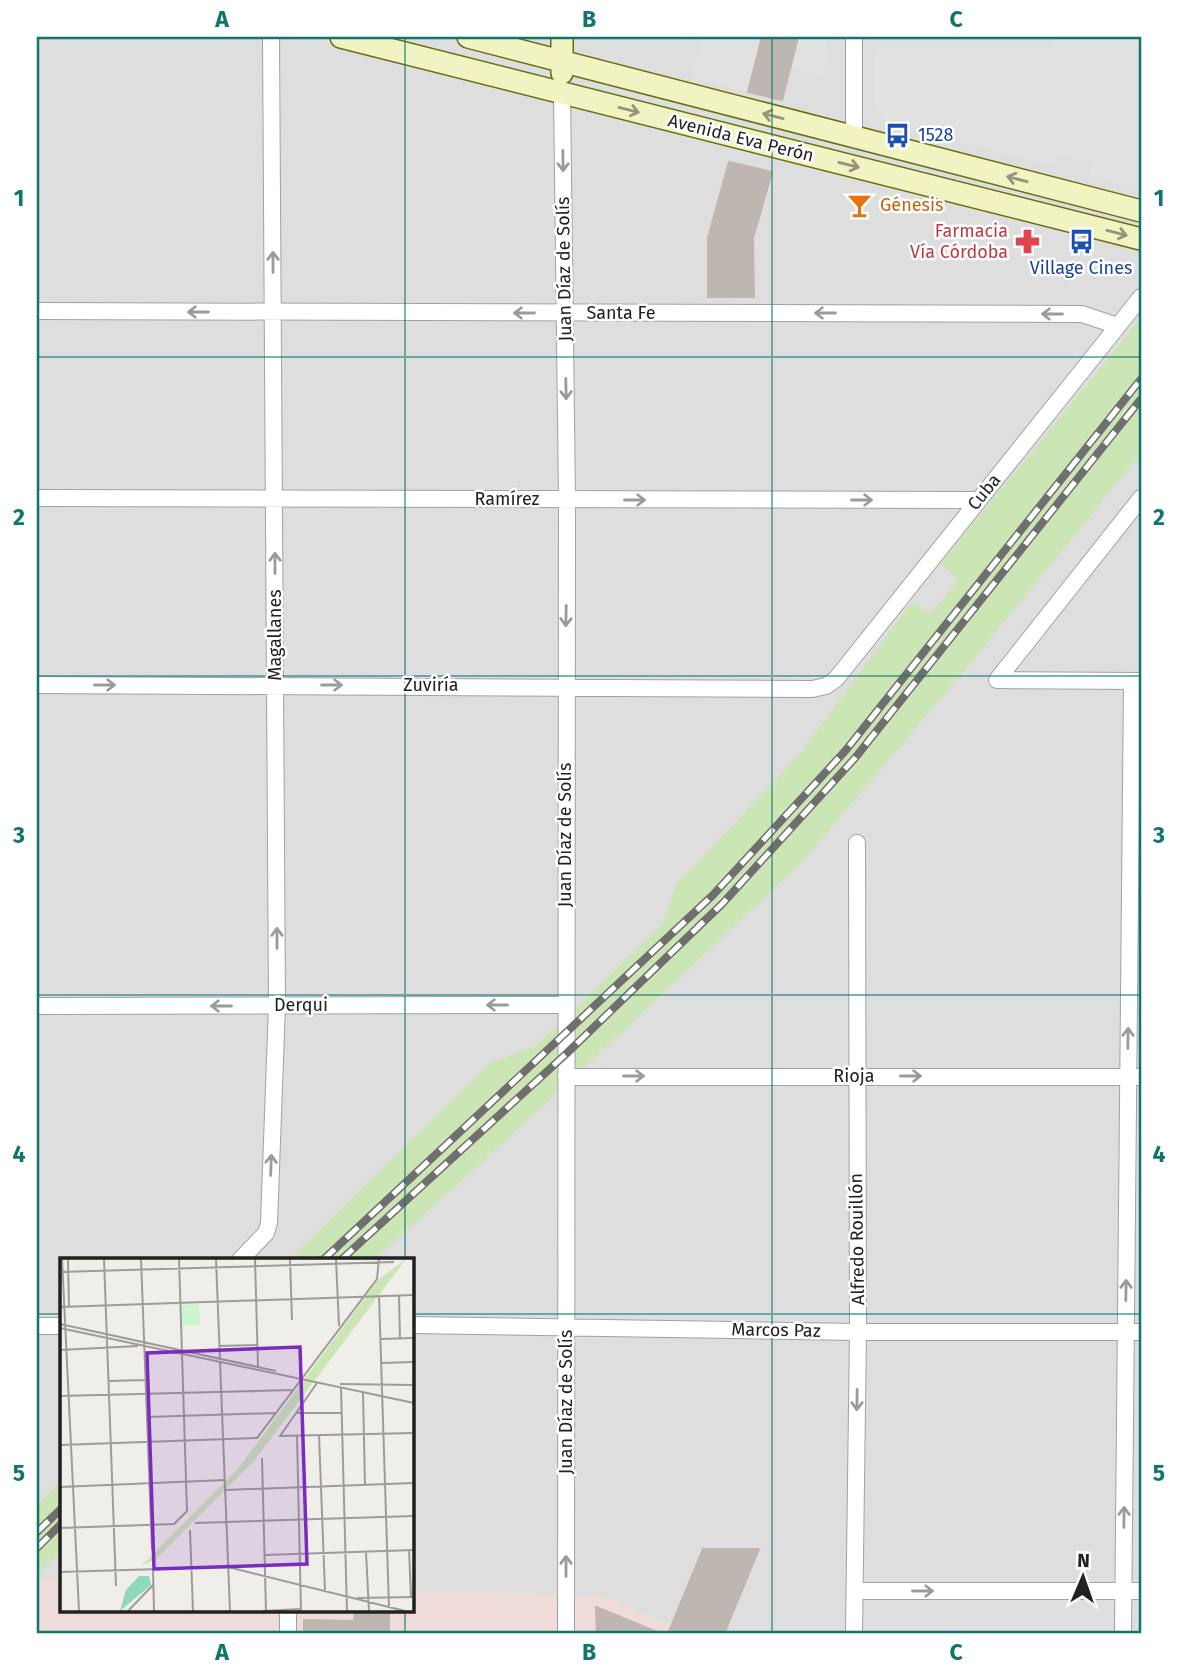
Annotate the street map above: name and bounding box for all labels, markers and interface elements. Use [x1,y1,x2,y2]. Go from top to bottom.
text: A [214,5,229,33]
text: B [582,5,596,33]
text: C [949,5,963,33]
one-way arrow [617,104,639,117]
street label: Avenida Eva Perón [666,109,816,167]
one-way arrow [762,109,785,122]
bus stop icon: 1528 [884,121,912,149]
place label: 1528 [918,124,954,146]
one-way arrow [556,150,570,173]
one-way arrow [837,159,860,172]
one-way arrow [1006,172,1029,185]
text: 1 [14,184,24,212]
text: 1 [1154,184,1164,212]
bar icon: Génesis [846,191,874,219]
place label: Génesis [880,194,943,216]
street label: Juan Díaz de Solís [552,197,576,341]
place label: Farmacia Vía Córdoba [910,220,1008,263]
pharmacy icon: Farmacia Vía Córdoba [1014,227,1042,255]
bus stop icon: Village Cines [1067,227,1095,255]
one-way arrow [1105,227,1128,240]
one-way arrow [266,251,280,274]
place label: Village Cines [1030,257,1132,279]
street label: Santa Fe [586,302,656,324]
one-way arrow [187,305,210,319]
one-way arrow [512,306,535,319]
one-way arrow [813,306,836,320]
one-way arrow [1041,307,1064,321]
one-way arrow [559,377,573,400]
street label: Cuba [963,469,1005,515]
street label: Ramírez [475,488,540,510]
one-way arrow [623,493,646,507]
one-way arrow [851,493,874,507]
text: 2 [13,503,25,531]
text: 2 [1153,503,1165,531]
one-way arrow [268,552,282,575]
street label: Magallanes [264,589,286,681]
one-way arrow [559,605,573,628]
street label: Zuviría [403,674,459,696]
one-way arrow [93,678,116,692]
one-way arrow [321,678,344,692]
street label: Juan Díaz de Solís [554,763,576,907]
text: 3 [12,821,25,849]
text: 3 [1152,821,1165,849]
one-way arrow [270,926,284,949]
street label: Derqui [274,994,328,1016]
one-way arrow [486,998,509,1012]
one-way arrow [210,999,233,1013]
one-way arrow [1122,1026,1135,1049]
street label: Rioja [833,1065,875,1087]
one-way arrow [622,1069,645,1083]
one-way arrow [899,1069,922,1083]
text: 4 [13,1140,26,1168]
text: 4 [1153,1140,1166,1168]
one-way arrow [264,1154,277,1177]
street label: Alfredo Rouillón [845,1173,869,1305]
inset map [60,1258,413,1612]
one-way arrow [1119,1278,1133,1301]
street label: Marcos Paz [731,1318,821,1342]
street label: Juan Díaz de Solís [555,1330,577,1474]
one-way arrow [850,1388,864,1411]
text: 5 [13,1459,25,1487]
text: 5 [1153,1459,1165,1487]
one-way arrow [1117,1506,1131,1529]
north arrow [1048,1542,1118,1612]
text: N [1077,1549,1090,1572]
one-way arrow [559,1555,573,1578]
one-way arrow [912,1584,935,1598]
text: A [214,1638,229,1666]
text: B [582,1638,596,1666]
text: C [949,1638,963,1666]

